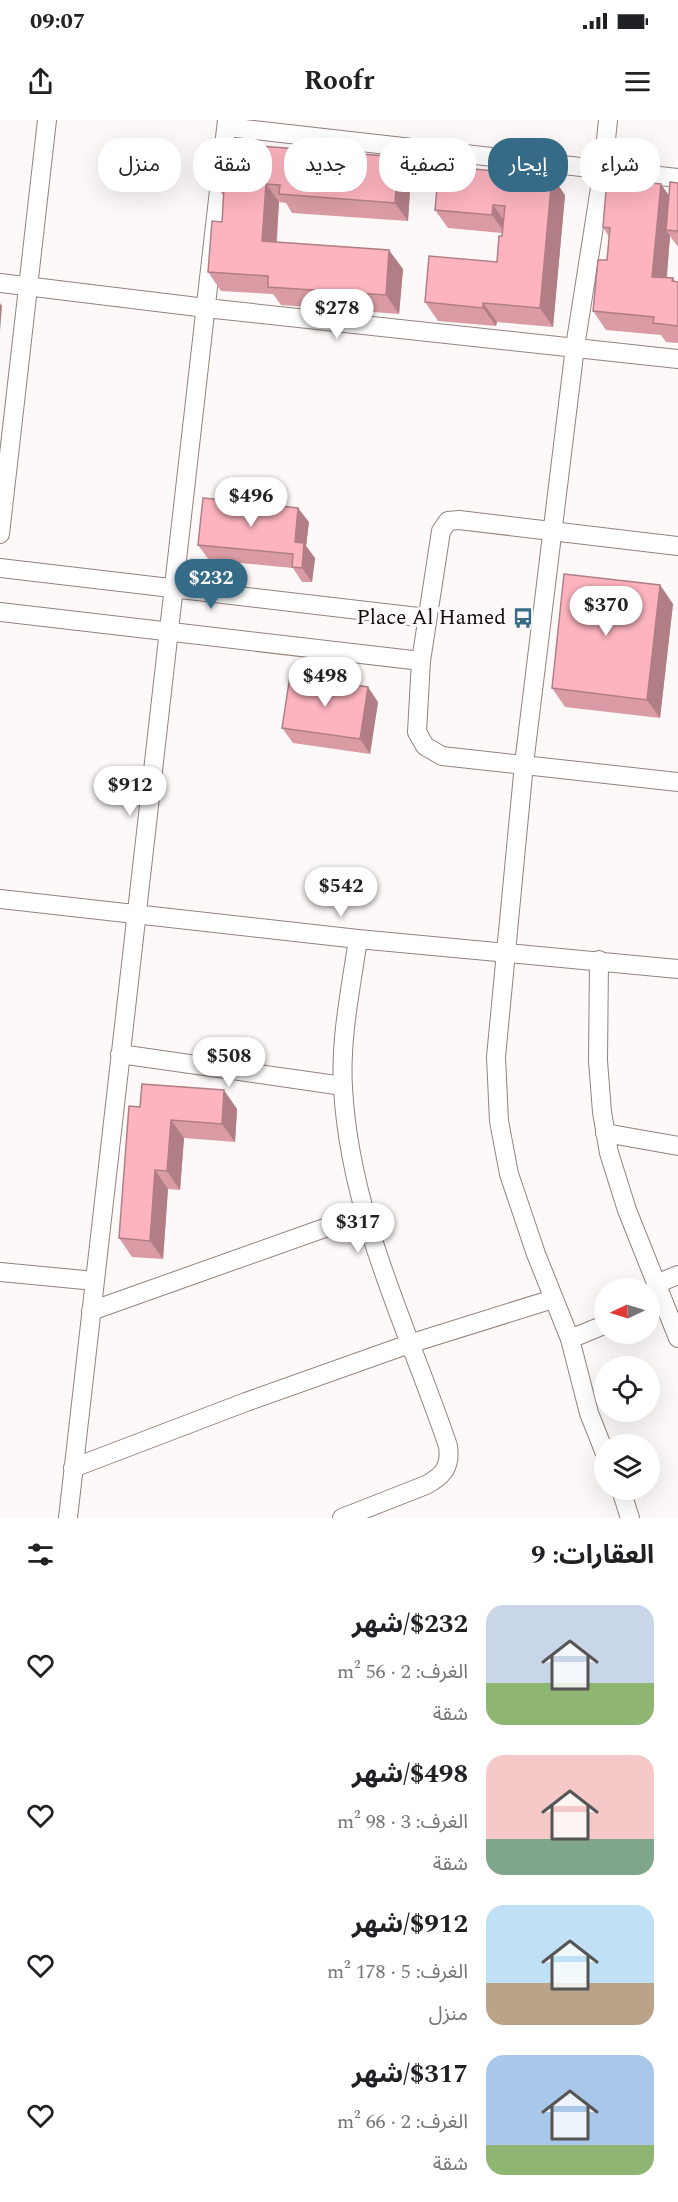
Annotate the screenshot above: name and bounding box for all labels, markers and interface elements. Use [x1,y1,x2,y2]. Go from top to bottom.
text: 09:07 [30,5,85,38]
text: Roofr [304,60,374,102]
icon: share [24,65,57,98]
icon: menu [621,65,654,98]
chip: منزل [98,138,181,192]
chip: شقة [193,138,272,192]
chip: جديد [284,138,367,192]
chip: تصفية [379,138,476,192]
chip: إيجار [488,138,568,192]
chip: شراء [580,138,660,192]
pin: $278 [301,289,373,340]
text: $278 [315,293,359,323]
pin: $496 [215,477,287,528]
text: $496 [229,481,273,511]
pin: $232 [175,559,247,610]
text: $232 [189,563,233,593]
pin: $370 [570,586,642,637]
text: $370 [584,590,628,620]
place label: Place Al Hamed [356,602,506,634]
bus stop icon: Place Al Hamed [511,606,535,630]
pin: $498 [289,657,361,708]
text: $498 [303,661,347,691]
pin: $912 [94,766,166,817]
text: $912 [108,770,152,800]
pin: $542 [305,867,377,918]
text: $542 [319,871,363,901]
pin: $508 [193,1037,265,1088]
text: $508 [207,1041,251,1071]
pin: $317 [322,1203,394,1254]
text: $317 [336,1207,380,1237]
north arrow [594,1278,660,1344]
map controls [594,1278,660,1500]
button: locate [594,1356,660,1422]
button: layers [594,1434,660,1500]
text: العقارات: 9 [531,1535,654,1575]
icon: filters [24,1538,57,1571]
text: $232/شهر [352,1604,468,1644]
icon: home [534,1629,606,1701]
icon: heart [24,1649,57,1682]
text: الغرف: 2 · 56 m² [337,1657,468,1687]
text: شقة [433,1699,468,1729]
text: $498/شهر [352,1754,468,1794]
icon: home [534,1779,606,1851]
icon: heart [24,1799,57,1832]
text: الغرف: 3 · 98 m² [337,1807,468,1837]
text: شقة [433,1849,468,1879]
text: $912/شهر [352,1904,468,1944]
icon: home [534,1929,606,2001]
icon: heart [24,1949,57,1982]
text: الغرف: 5 · 178 m² [327,1957,468,1987]
text: منزل [429,1999,468,2029]
text: $317/شهر [352,2054,468,2094]
icon: home [534,2079,606,2151]
icon: heart [24,2099,57,2132]
text: الغرف: 2 · 66 m² [337,2107,468,2137]
text: شقة [433,2149,468,2179]

